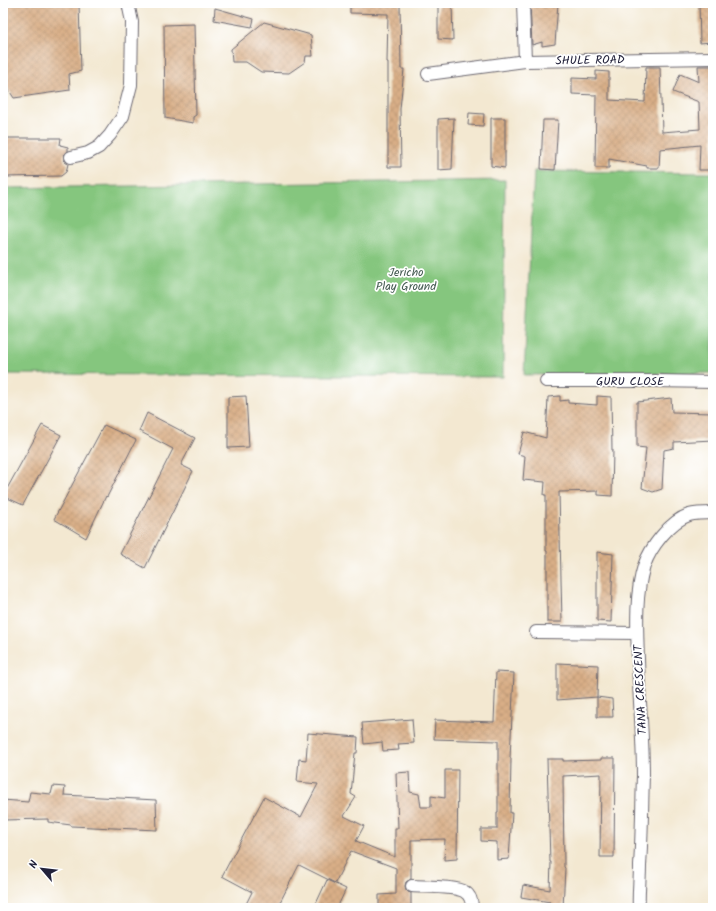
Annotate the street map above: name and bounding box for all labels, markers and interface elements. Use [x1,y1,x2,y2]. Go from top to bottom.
street label: SHULE ROAD [555,50,625,71]
park label: Jericho Play Ground [376,263,437,296]
street label: GURU CLOSE [596,372,665,391]
street label: TANA CRESCENT [629,643,652,736]
north arrow [22,849,62,889]
text: N [24,857,44,872]

